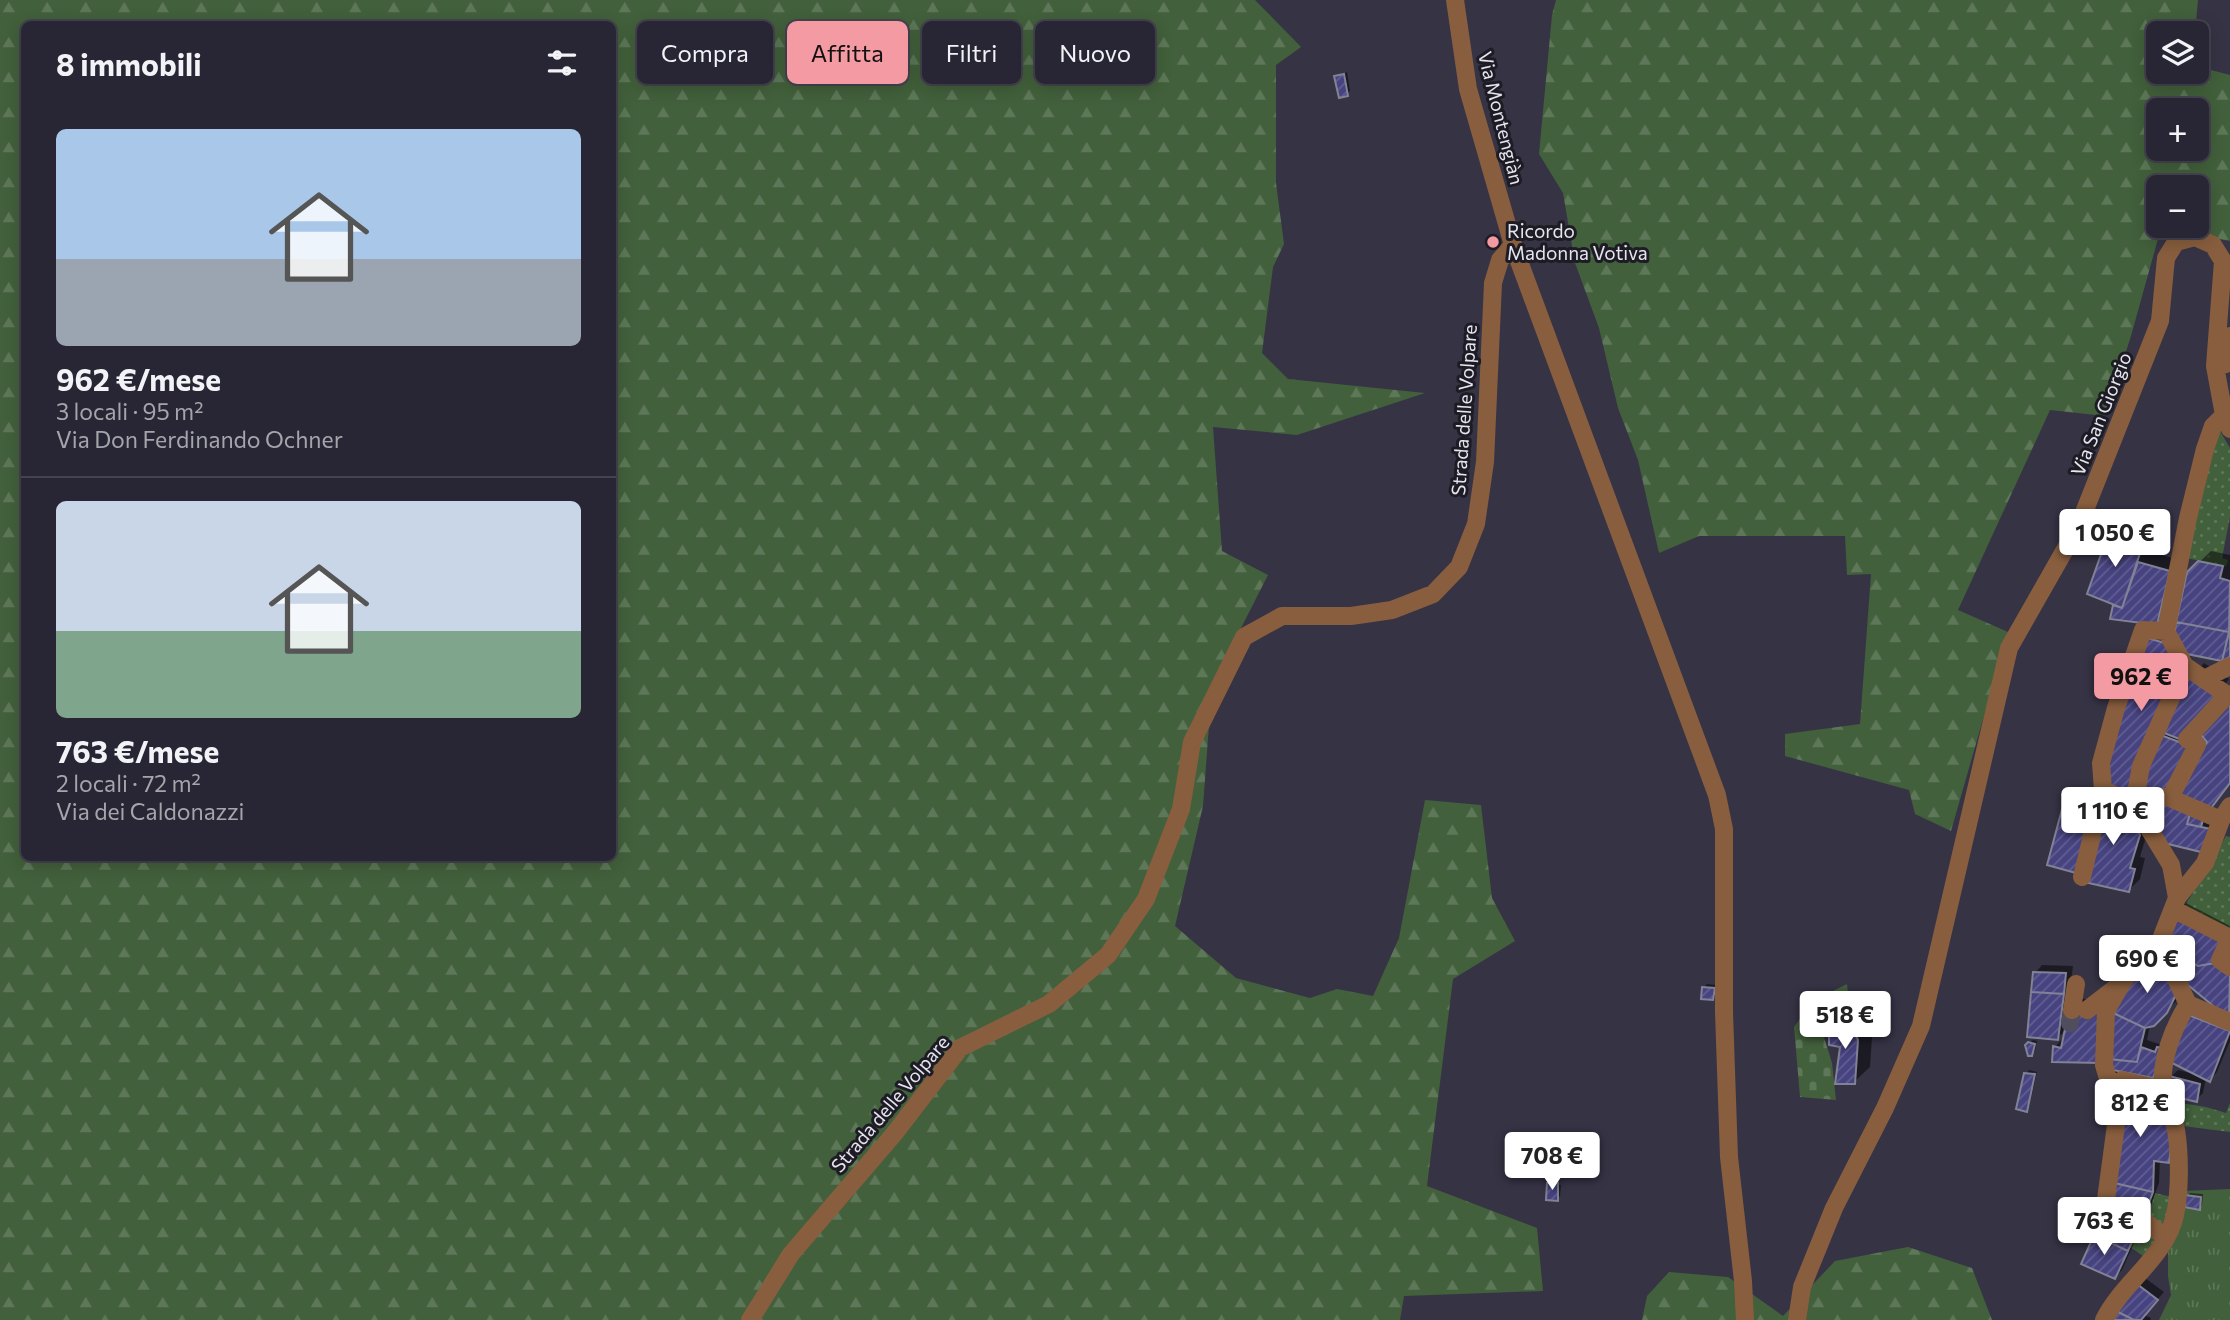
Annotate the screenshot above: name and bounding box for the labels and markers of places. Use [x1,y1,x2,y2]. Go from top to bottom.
place label: Ricordo Madonna Votiva [1507,219,1648,264]
marker: Ricordo Madonna Votiva [1485,234,1501,250]
pin: 1 050 € [2050,510,2180,569]
pin: 962 € [2092,654,2190,713]
pin: 1 110 € [2048,788,2178,847]
pin: 690 € [2098,936,2196,995]
pin: 518 € [1796,992,1894,1051]
pin: 812 € [2091,1080,2189,1139]
pin: 708 € [1503,1132,1601,1192]
pin: 763 € [2055,1198,2153,1257]

